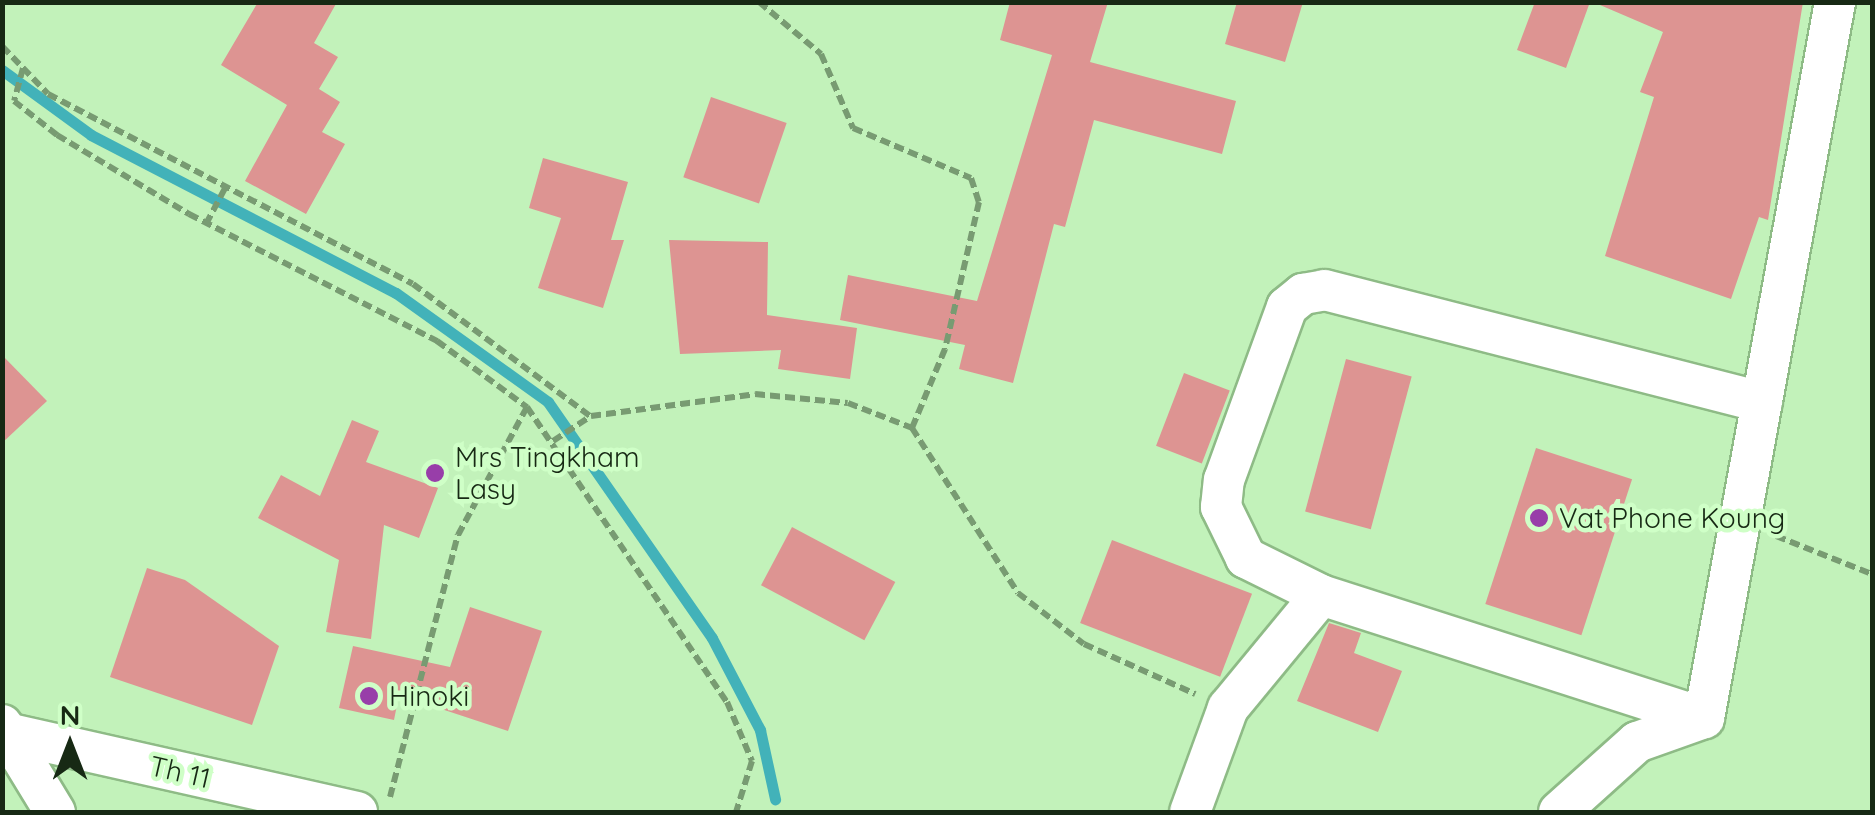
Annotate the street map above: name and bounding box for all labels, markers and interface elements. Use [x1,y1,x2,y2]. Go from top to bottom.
place label: Mrs Tingkham Lasy [455,440,640,506]
marker: Mrs Tingkham Lasy [424,462,446,484]
place label: Vat Phone Koung [1559,501,1785,535]
marker: Vat Phone Koung [1528,507,1550,529]
place label: Hinoki [389,679,469,713]
marker: Hinoki [358,685,380,707]
north arrow [20,695,120,795]
text: N [60,697,80,732]
street label: Th 11 [146,749,214,795]

